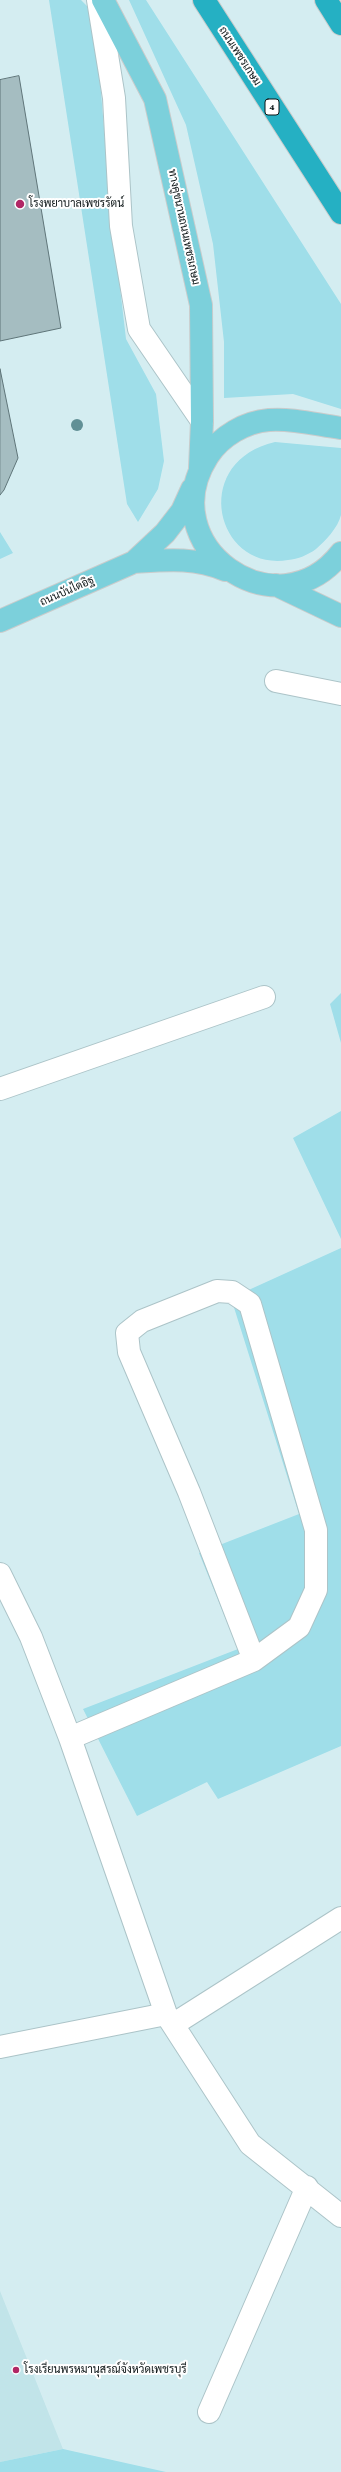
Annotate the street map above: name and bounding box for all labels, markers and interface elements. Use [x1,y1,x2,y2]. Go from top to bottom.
street label: ถนนเพชรเกษม [216,24,264,88]
road number: 4 [265,99,279,115]
street label: ทางคู่ขนานถนนเพชรเกษม [165,168,203,286]
place label: โรงพยาบาลเพชรรัตน์ [29,197,124,211]
marker: โรงพยาบาลเพชรรัตน์ [14,198,26,210]
street label: ถนนบันไดอิฐ [38,573,96,609]
place label: โรงเรียนพรหมานุสรณ์จังหวัดเพชรบุรี [24,2363,187,2377]
marker: โรงเรียนพรหมานุสรณ์จังหวัดเพชรบุรี [11,2365,21,2375]

